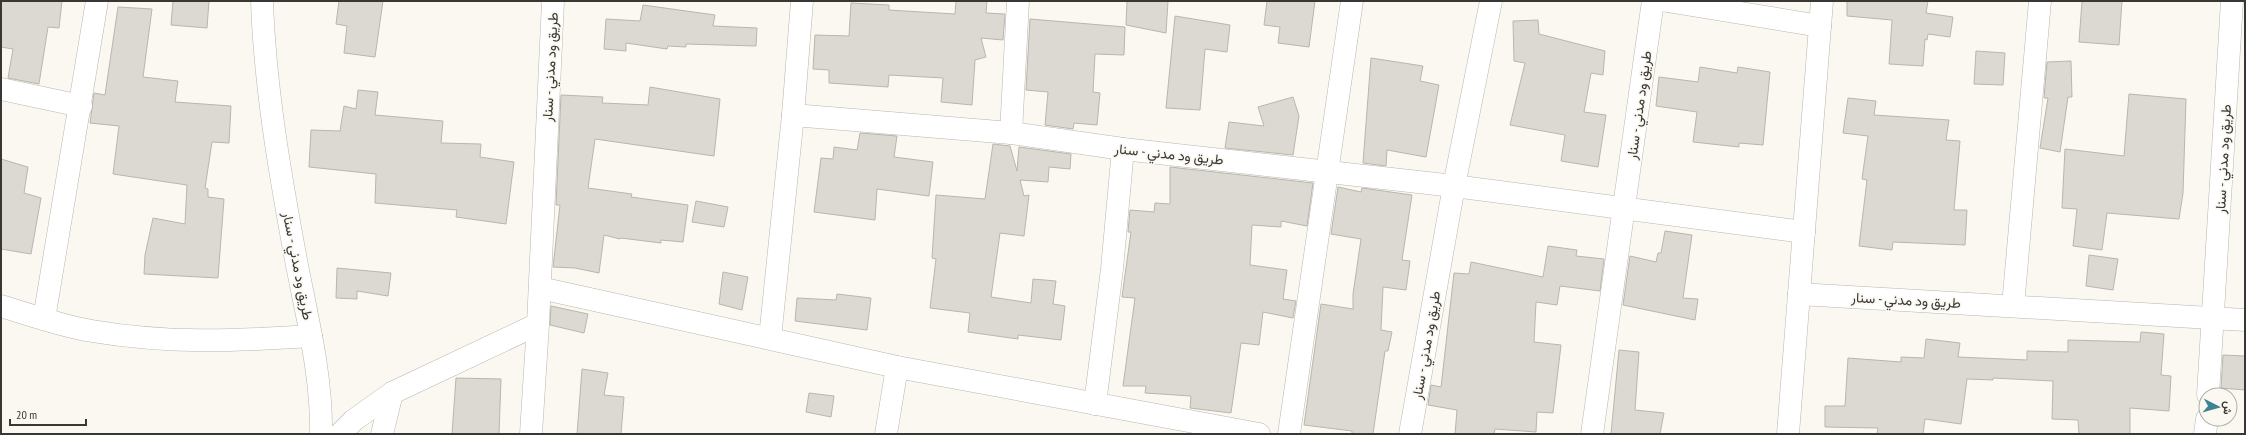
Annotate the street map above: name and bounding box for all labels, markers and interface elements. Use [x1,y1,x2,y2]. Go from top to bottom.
street label: طريق ود مدني - سنار [538,12,565,123]
street label: طريق ود مدني - سنار [1622,49,1659,162]
street label: طريق ود مدني - سنار [2211,104,2238,215]
street label: طريق ود مدني - سنار [1112,139,1224,172]
street label: طريق ود مدني - سنار [276,209,317,322]
street label: طريق ود مدني - سنار [1850,288,1961,315]
street label: طريق ود مدني - سنار [1407,289,1447,402]
north arrow [2198,387,2238,427]
scale bar [10,401,86,427]
text: ش [2220,401,2236,415]
text: 20 m [16,407,37,422]

